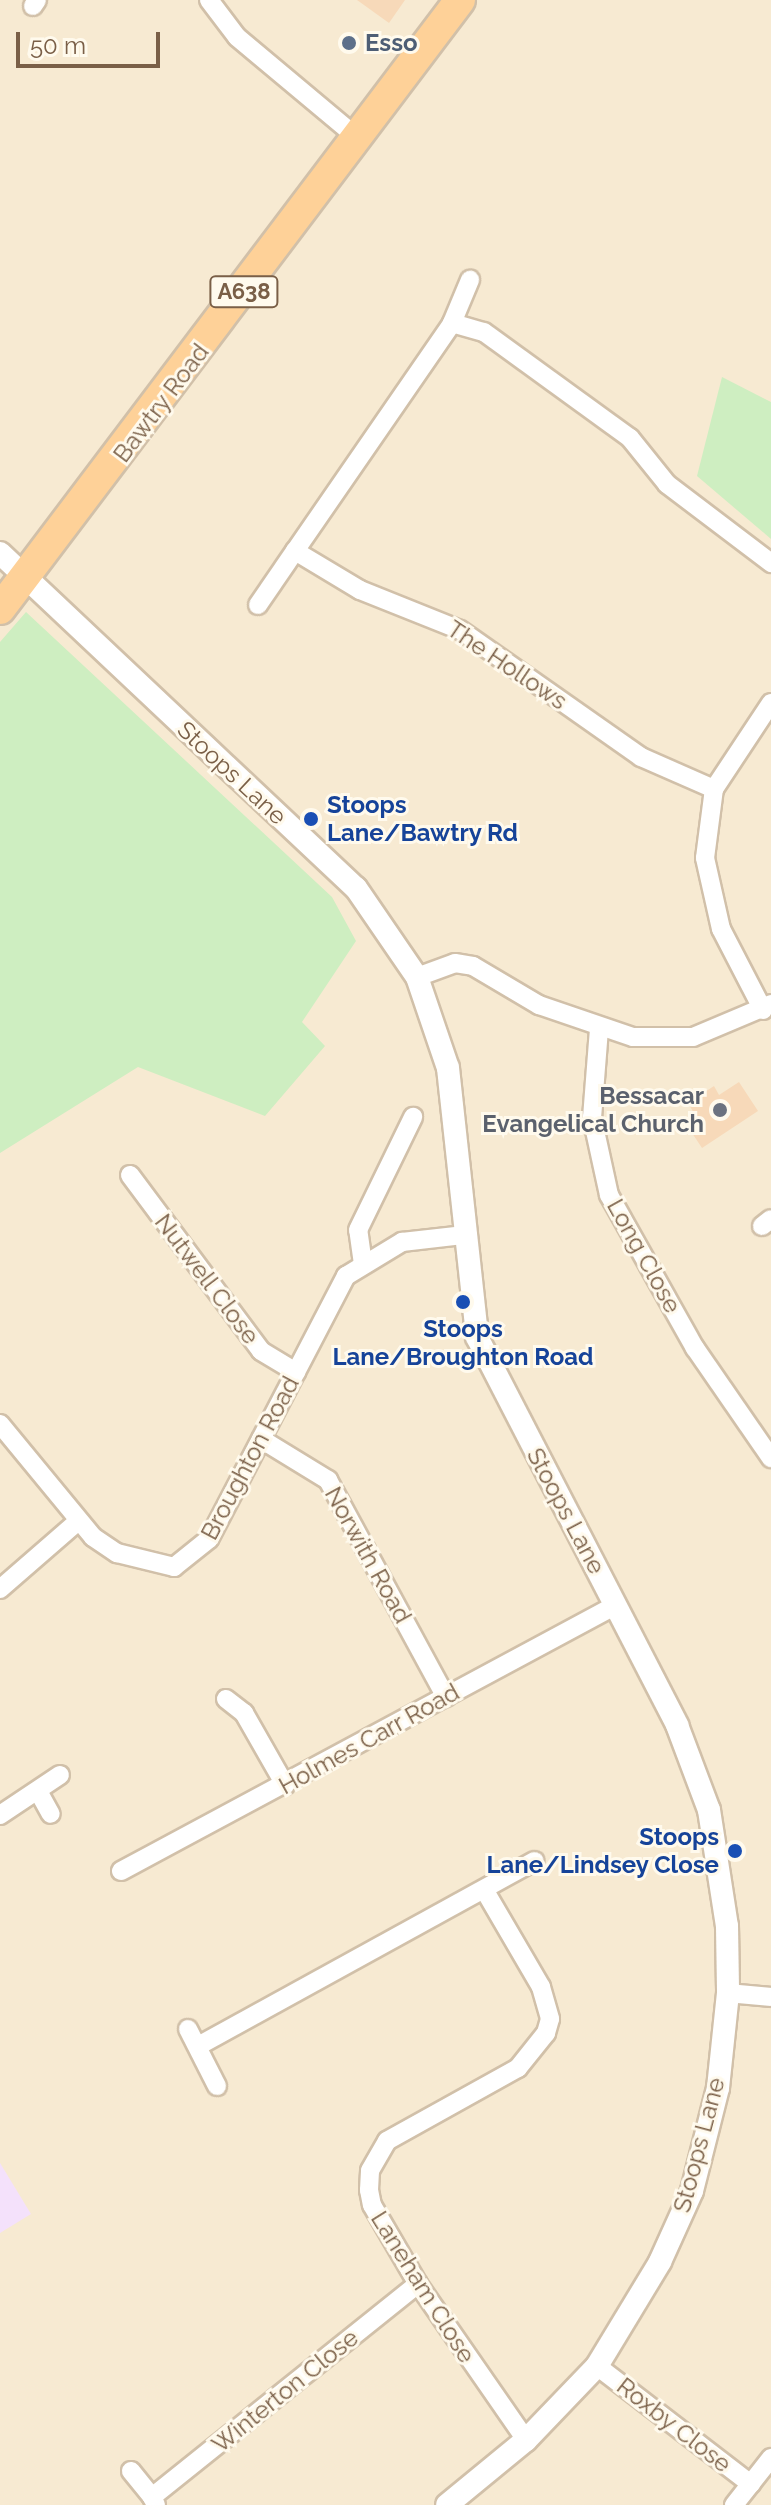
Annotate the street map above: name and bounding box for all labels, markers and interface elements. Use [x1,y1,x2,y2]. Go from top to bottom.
scale bar [20,16,164,66]
place label: Esso [365,29,418,57]
text: 50 m [30,31,86,60]
marker: Esso [340,34,358,52]
road number: A638 [208,274,280,310]
street label: Bawtry Road [107,338,215,468]
street label: The Hollows [442,614,572,716]
street label: Stoops Lane [172,715,292,831]
place label: Stoops Lane/Bawtry Rd [327,791,519,847]
marker: Stoops Lane/Bawtry Rd [302,810,320,828]
place label: Bessacar Evangelical Church [482,1082,704,1138]
marker: Bessacar Evangelical Church [711,1101,729,1119]
street label: Long Close [601,1194,687,1318]
street label: Nutwell Close [149,1208,265,1350]
marker: Stoops Lane/Broughton Road [454,1293,472,1311]
place label: Stoops Lane/Broughton Road [332,1315,594,1371]
street label: Broughton Road [195,1371,305,1545]
street label: Stoops Lane [521,1443,611,1579]
street label: Norwith Road [319,1482,417,1628]
street label: Holmes Carr Road [274,1677,464,1801]
place label: Stoops Lane/Lindsey Close [486,1823,719,1879]
marker: Stoops Lane/Lindsey Close [726,1842,744,1860]
street label: Stoops Lane [667,2074,731,2216]
street label: Laneham Close [365,2206,481,2368]
street label: Winterton Close [206,2323,364,2459]
street label: Roxby Close [611,2371,737,2479]

